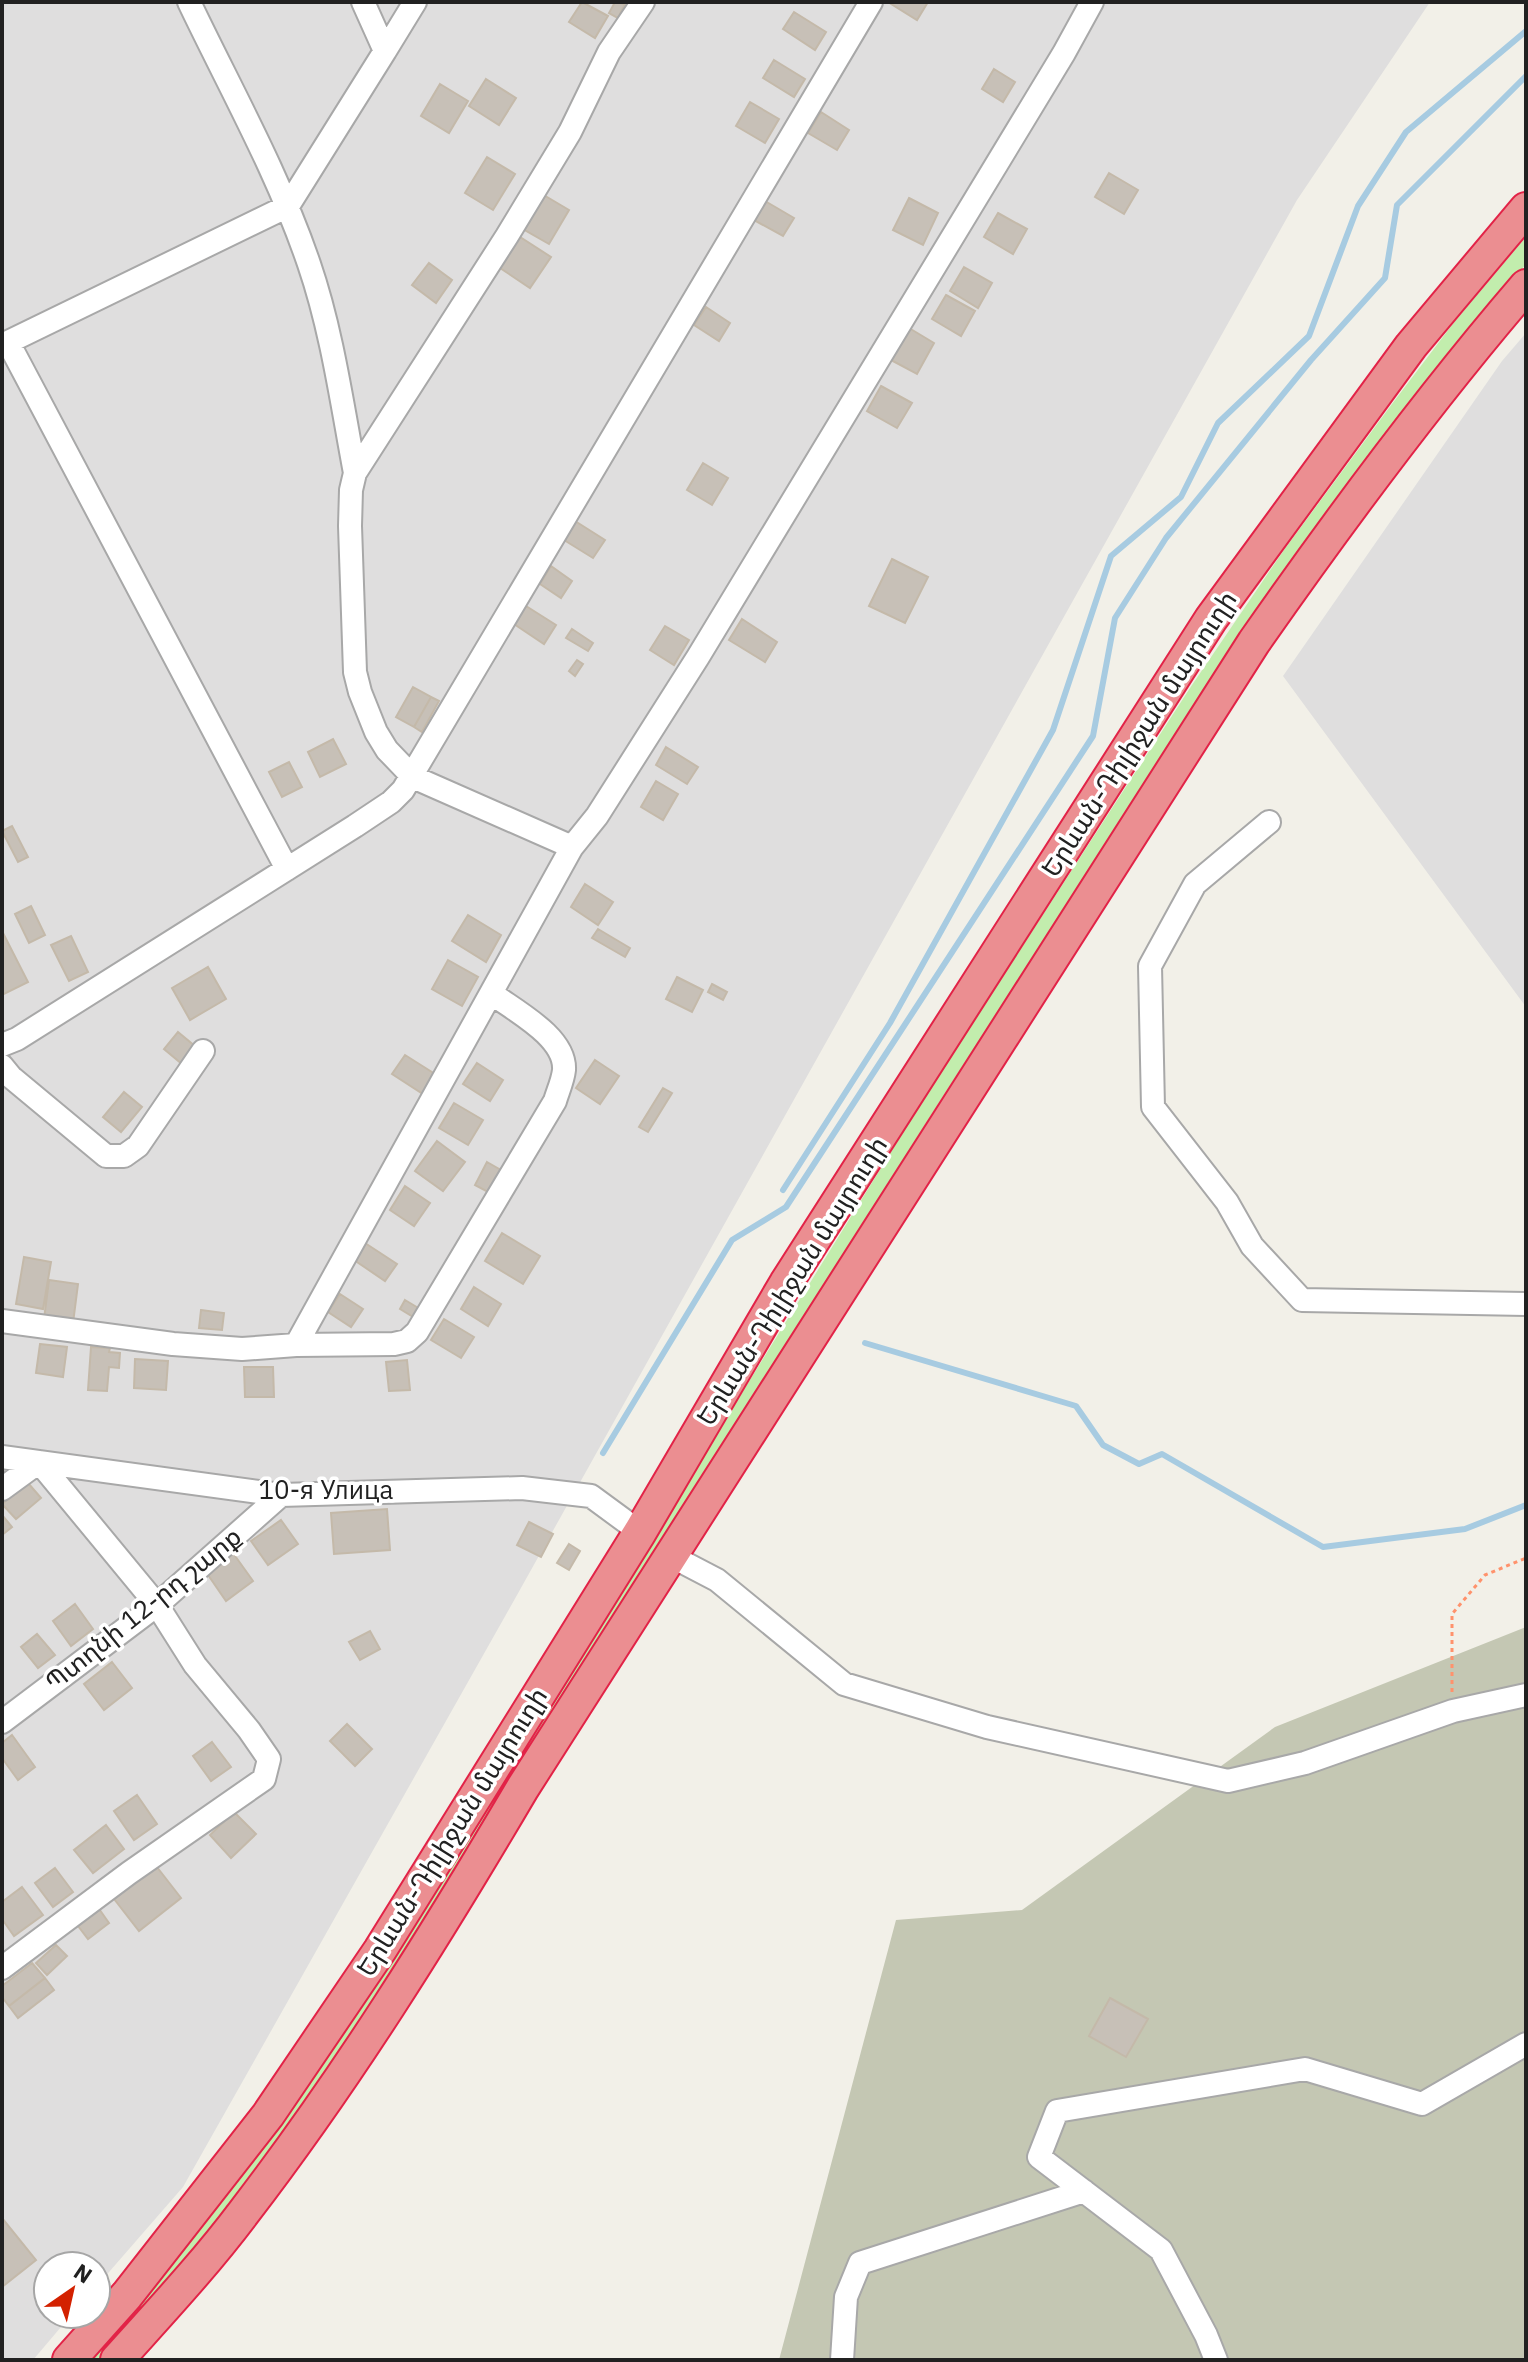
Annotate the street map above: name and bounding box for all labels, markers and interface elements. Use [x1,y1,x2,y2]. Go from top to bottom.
street label: Երևան-Դիլիջան մայրուղի [1033,584,1244,883]
street label: Երևան-Դիլիջան մայրուղի [688,1130,894,1431]
street label: 10-я Улица [259,1472,394,1506]
street label: Պտղնի 12-րդ շարք [37,1518,248,1698]
street label: Երևան-Դիլիջան մայրուղի [348,1681,554,1982]
north arrow [32,2250,112,2330]
text: N [69,2257,98,2289]

